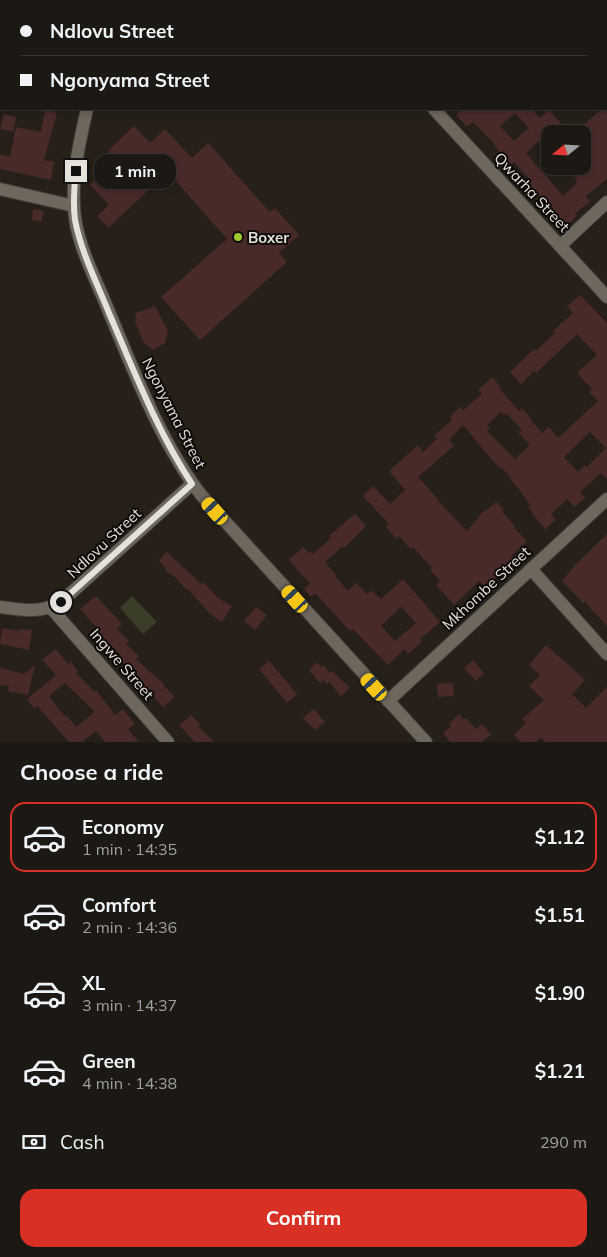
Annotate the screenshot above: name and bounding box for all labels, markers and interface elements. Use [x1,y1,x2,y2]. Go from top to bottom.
text: Ndlovu Street [50,19,174,43]
text: Ngonyama Street [50,68,209,92]
north arrow [541,125,591,175]
map controls [541,125,591,175]
street label: Qwarha Street [490,148,574,236]
callout: 1 min [94,154,176,188]
route end [65,160,87,182]
text: 1 min [114,161,156,181]
place label: Boxer [248,228,289,247]
marker: Boxer [232,231,244,243]
street label: Ngonyama Street [138,354,210,472]
car [199,495,230,527]
street label: Ndlovu Street [63,504,145,582]
street label: Mkhombe Street [438,542,534,634]
car [279,583,310,615]
route start [50,591,72,613]
street label: Ingwe Street [86,624,158,704]
car [358,671,389,703]
text: Choose a ride [20,758,163,786]
icon: car [22,815,67,860]
text: Economy [82,815,164,839]
text: $1.12 [535,825,585,849]
text: 1 min · 14:35 [82,839,177,859]
icon: car [22,893,67,938]
text: Comfort [82,893,156,917]
text: $1.51 [535,903,585,927]
text: 2 min · 14:36 [82,917,177,937]
icon: car [22,971,67,1016]
text: XL [82,971,105,995]
text: $1.90 [535,981,585,1005]
text: 3 min · 14:37 [82,995,177,1015]
icon: car [22,1049,67,1094]
text: Green [82,1049,136,1073]
text: $1.21 [535,1059,585,1083]
text: 4 min · 14:38 [82,1073,177,1093]
icon: cash [20,1128,48,1156]
text: Cash [60,1130,105,1154]
text: 290 m [540,1132,587,1152]
button: Confirm [20,1189,587,1247]

